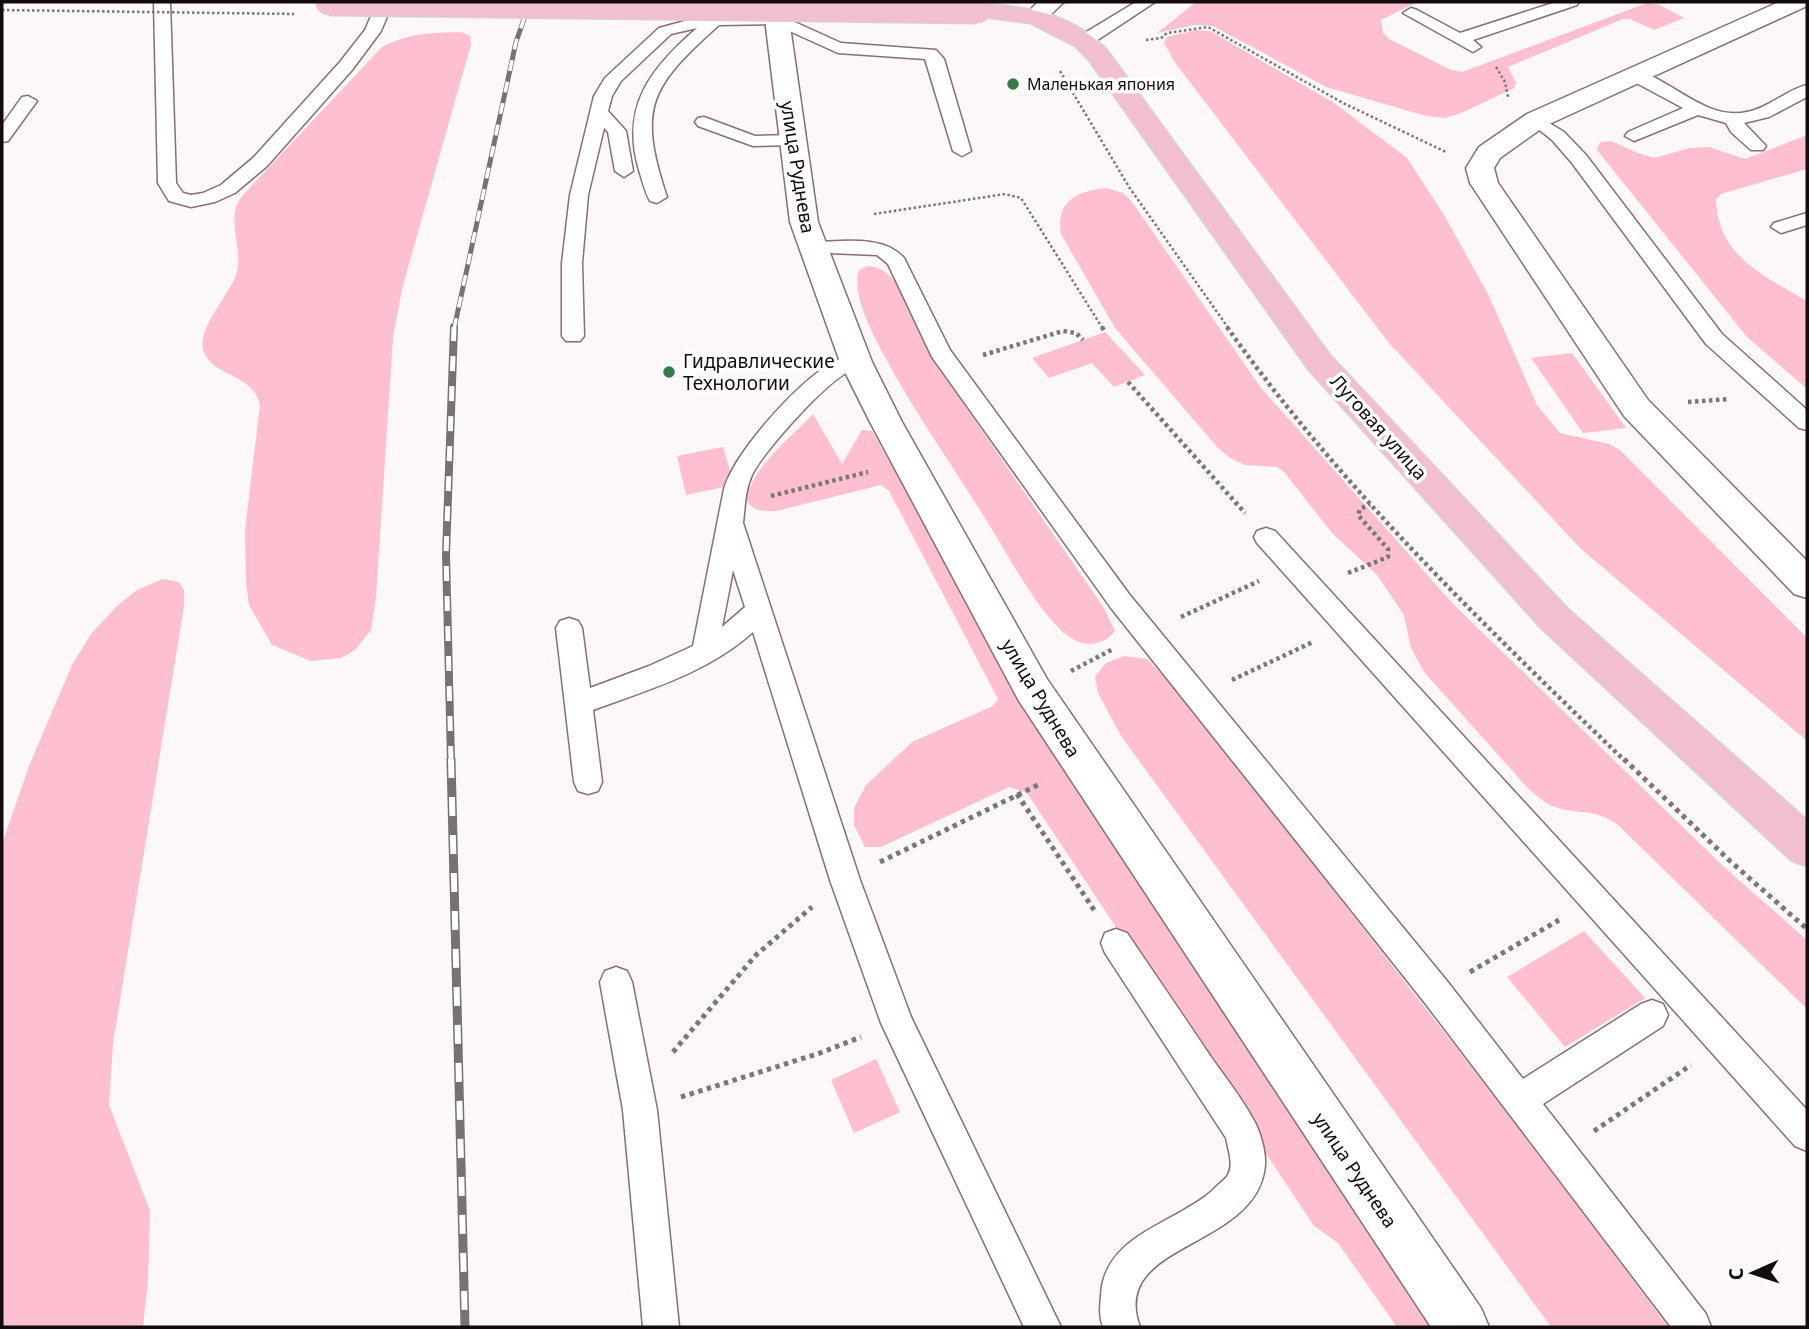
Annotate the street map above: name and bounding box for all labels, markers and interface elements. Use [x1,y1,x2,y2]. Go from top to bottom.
place label: Маленькая япония [1027,73,1175,95]
marker: Маленькая япония [1005,76,1021,92]
street label: улица Руднева [775,99,821,235]
place label: Гидравлические Технологии [683,348,835,396]
marker: Гидравлические Технологии [661,364,677,380]
street label: Луговая улица [1325,369,1433,485]
street label: улица Руднева [995,634,1087,762]
street label: улица Руднева [1307,1107,1403,1233]
north arrow [1718,1238,1788,1308]
text: С [1723,1267,1749,1281]

